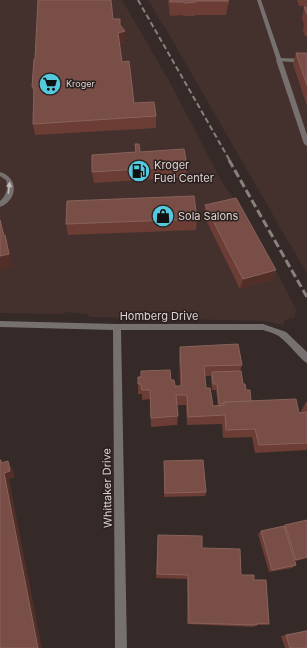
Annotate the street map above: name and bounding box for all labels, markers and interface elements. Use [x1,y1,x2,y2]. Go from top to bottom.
supermarket icon: Kroger [37,71,63,97]
place label: Kroger [66,78,95,89]
fuel station icon: Kroger Fuel Center [126,158,152,184]
place label: Kroger Fuel Center [154,158,214,185]
one-way arrow [6,182,13,194]
shop icon: Sola Salons [150,203,176,229]
place label: Sola Salons [178,209,239,223]
street label: Homberg Drive [120,309,198,323]
street label: Whittaker Drive [99,448,115,528]

